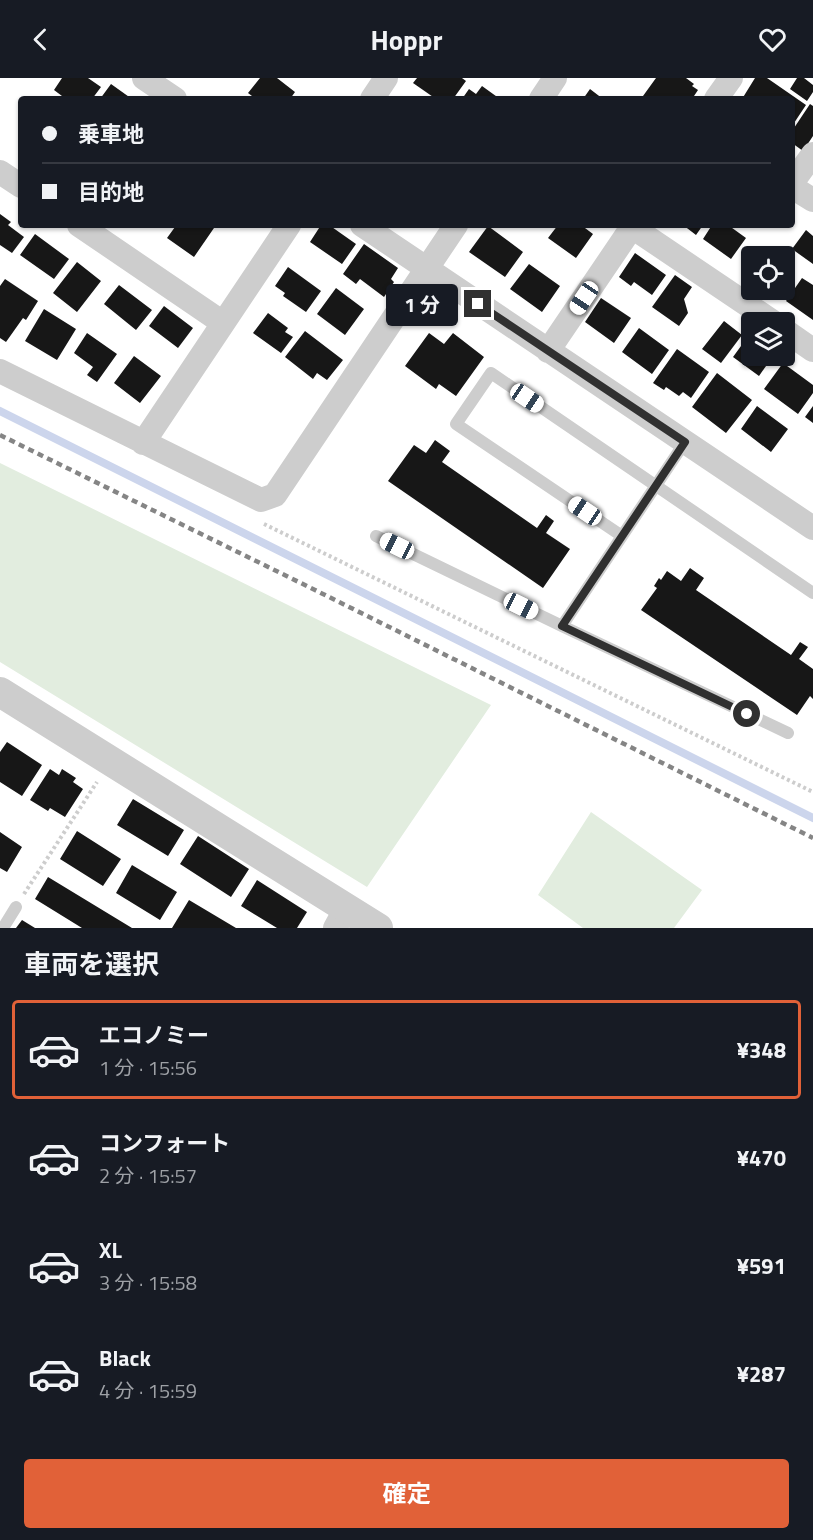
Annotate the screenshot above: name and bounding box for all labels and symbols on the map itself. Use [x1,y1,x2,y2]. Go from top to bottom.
car [566,278,602,318]
callout: 1 分 [385,283,457,325]
route end [464,290,491,317]
car [507,380,547,416]
car [565,493,605,529]
car [377,530,417,562]
car [501,590,541,622]
route start [733,700,760,727]

